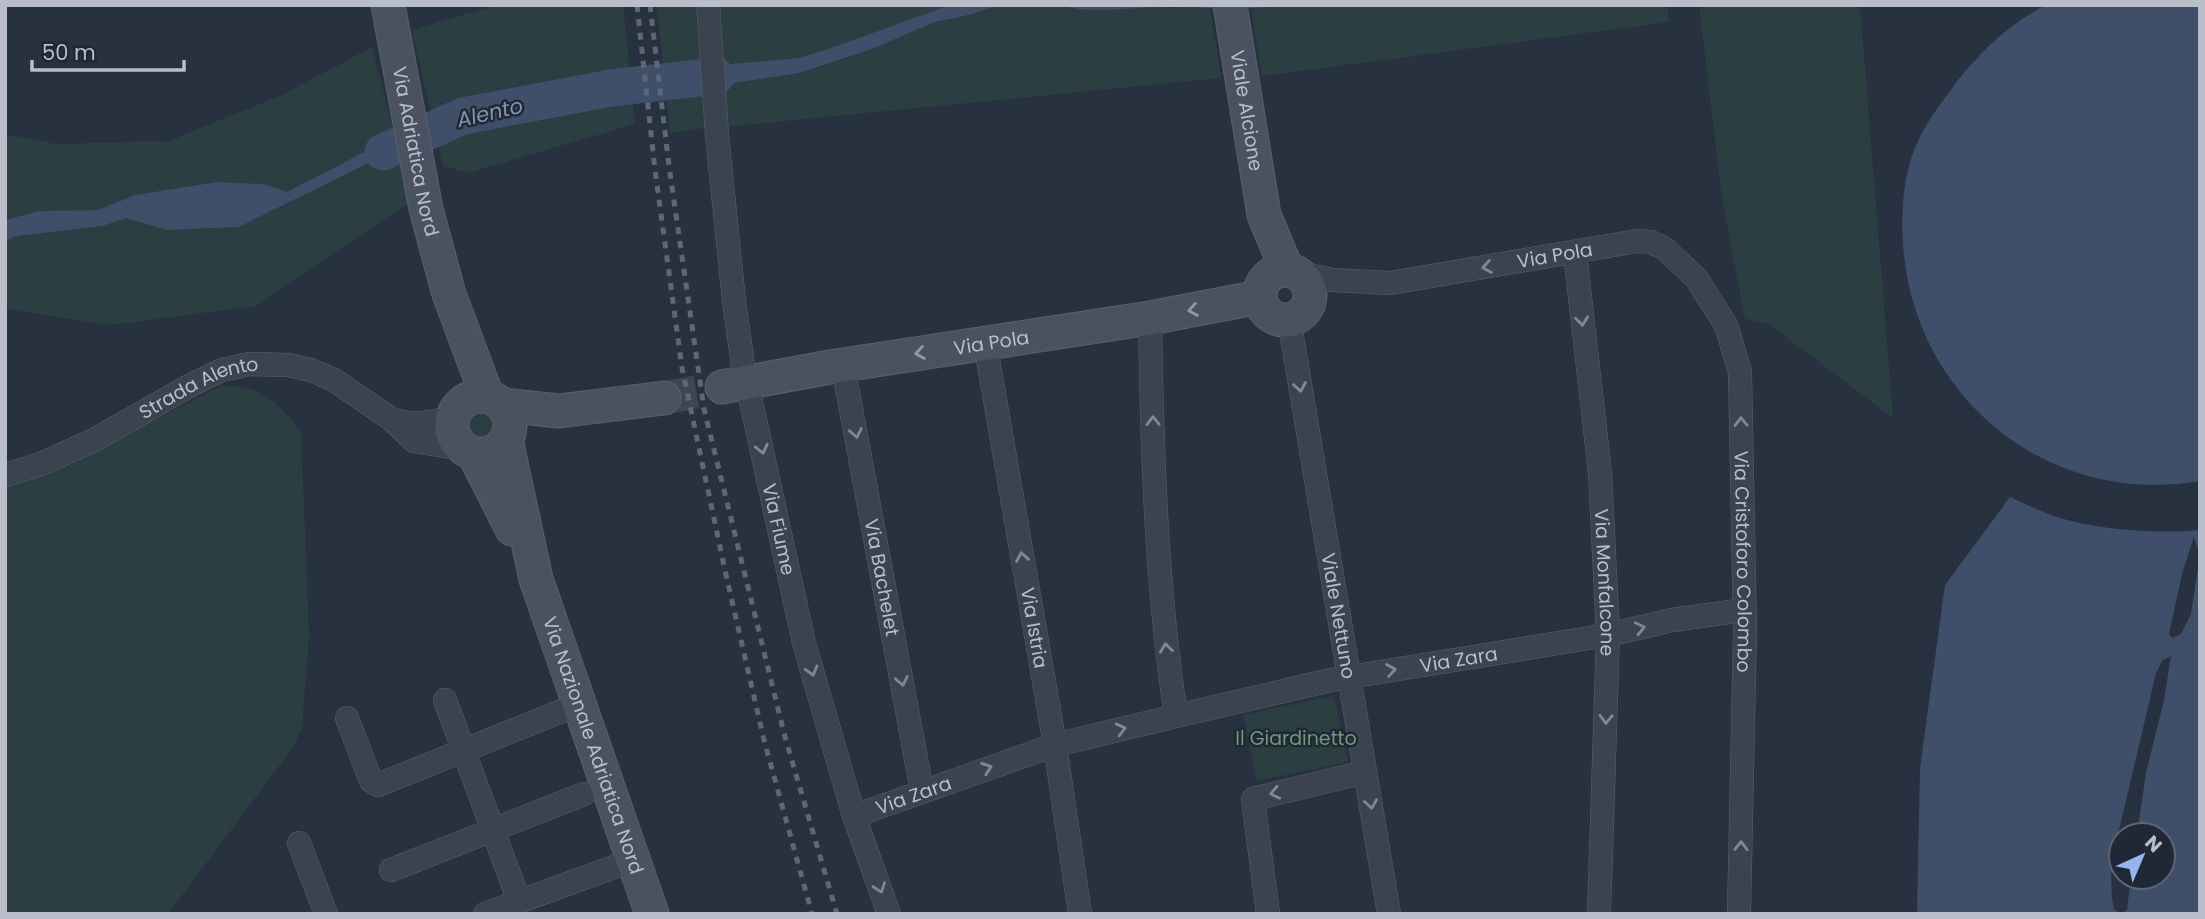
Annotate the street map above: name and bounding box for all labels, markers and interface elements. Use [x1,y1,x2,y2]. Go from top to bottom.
scale bar [32,28,184,72]
text: 50 m [42,38,96,67]
street label: Viale Alcione [1224,48,1270,173]
street label: Via Adriatica Nord [386,64,446,239]
water label: Alento [453,91,526,134]
street label: Via Pola [1515,236,1595,275]
one-way arrow [1481,259,1493,274]
one-way arrow [1187,302,1199,317]
one-way arrow [1575,315,1590,327]
street label: Via Pola [952,324,1031,362]
one-way arrow [914,345,926,360]
street label: Strada Alento [134,351,259,426]
one-way arrow [1292,381,1307,392]
one-way arrow [1145,415,1160,426]
one-way arrow [1733,416,1749,427]
one-way arrow [847,427,862,439]
one-way arrow [754,443,769,455]
street label: Via Cristoforo Colombo [1728,450,1758,673]
street label: Via Fiume [755,481,802,578]
street label: Via Monfalcone [1588,508,1621,657]
street label: Via Bachelet [858,517,906,638]
one-way arrow [1015,551,1030,563]
street label: Viale Nettuno [1315,551,1362,681]
street label: Via Istria [1014,585,1054,670]
street label: Via Nazionale Adriatica Nord [536,613,650,878]
one-way arrow [1634,621,1646,636]
street label: Via Zara [1418,640,1500,679]
one-way arrow [1159,642,1174,654]
one-way arrow [1385,663,1397,678]
one-way arrow [803,665,818,677]
one-way arrow [894,675,909,687]
one-way arrow [1598,713,1613,724]
one-way arrow [1115,723,1127,737]
park label: Il Giardinetto [1235,725,1357,752]
one-way arrow [981,762,993,776]
street label: Via Zara [872,770,955,821]
one-way arrow [1269,785,1281,799]
one-way arrow [1363,798,1378,810]
north arrow [2107,821,2177,891]
text: N [2139,829,2168,859]
one-way arrow [1733,840,1748,851]
one-way arrow [871,881,885,893]

